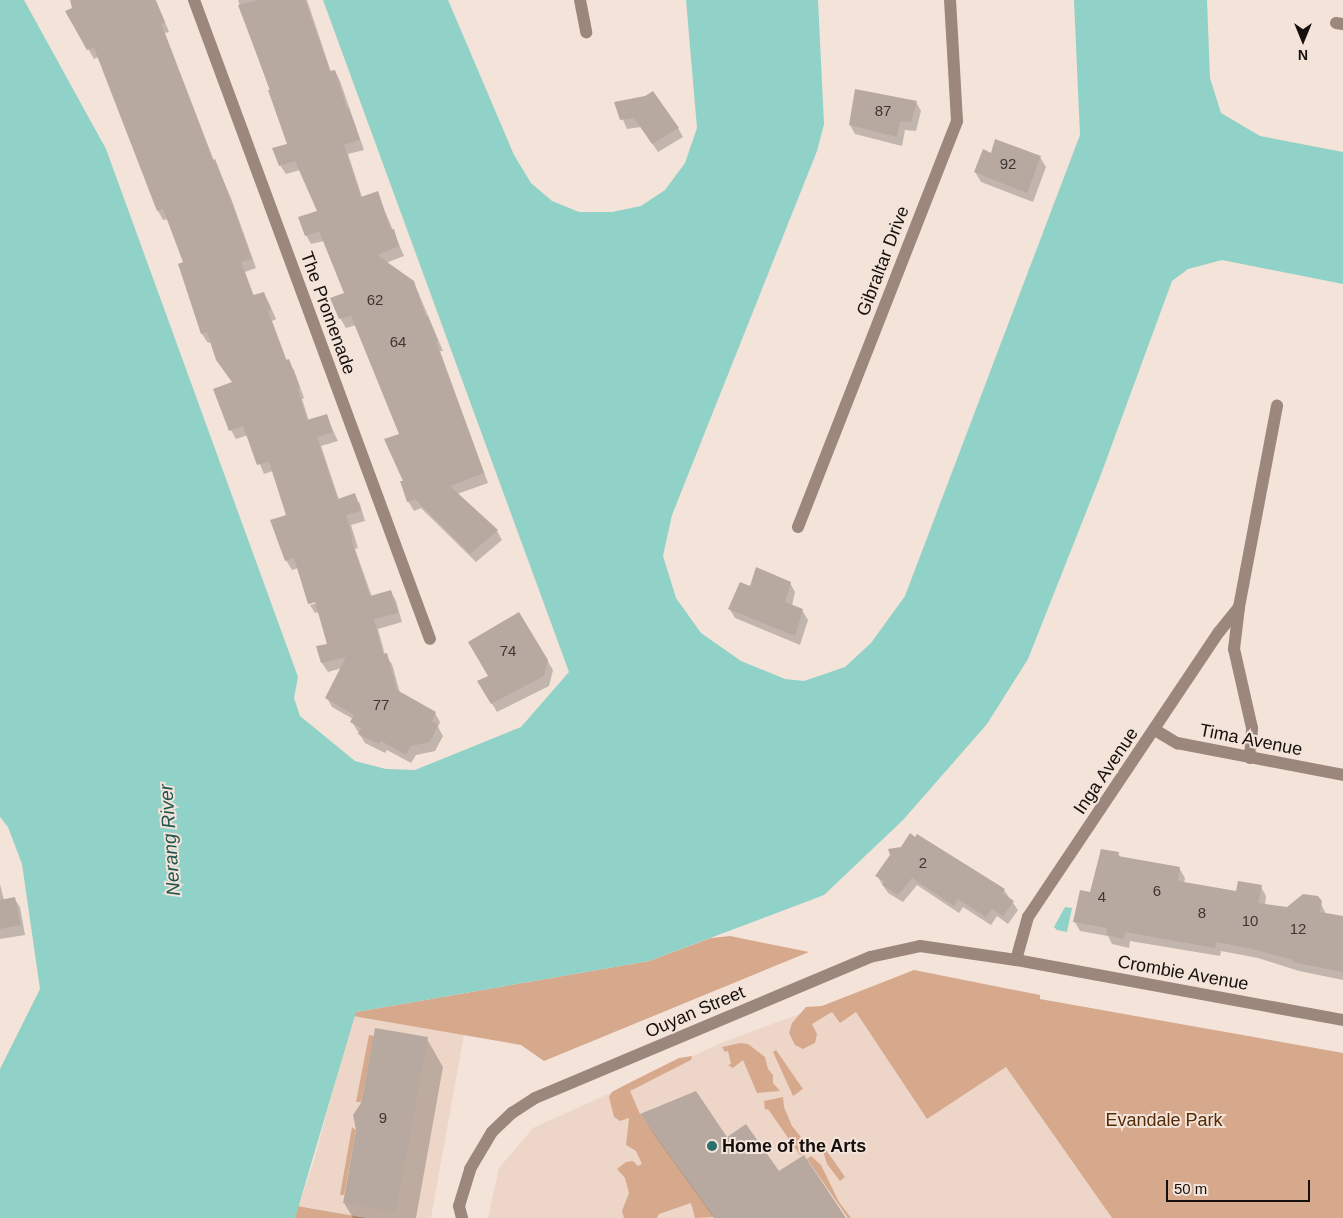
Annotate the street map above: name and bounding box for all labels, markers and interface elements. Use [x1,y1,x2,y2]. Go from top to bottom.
north arrow [1278,15,1328,65]
text: N [1298,47,1308,63]
house number: 87 [875,102,891,120]
house number: 92 [1000,155,1016,173]
street label: Gibraltar Drive [852,203,914,319]
street label: The Promenade [296,249,360,377]
house number: 62 [367,291,383,309]
house number: 64 [390,333,406,351]
house number: 74 [500,642,516,660]
house number: 77 [373,696,389,714]
street label: Tima Avenue [1197,719,1305,761]
street label: Inga Avenue [1069,723,1143,819]
water label: Nerang River [155,783,185,897]
house number: 2 [919,854,927,872]
house number: 6 [1153,882,1161,900]
house number: 4 [1098,888,1106,906]
house number: 8 [1198,904,1206,922]
house number: 10 [1242,912,1258,930]
house number: 12 [1290,920,1306,938]
street label: Crombie Avenue [1115,951,1251,995]
street label: Ouyan Street [642,981,748,1043]
house number: 9 [379,1109,387,1127]
park label: Evandale Park [1105,1109,1223,1131]
place label: Home of the Arts [722,1135,867,1157]
marker: Home of the Arts [706,1140,718,1152]
scale bar [1168,1170,1312,1202]
text: 50 m [1174,1180,1207,1197]

